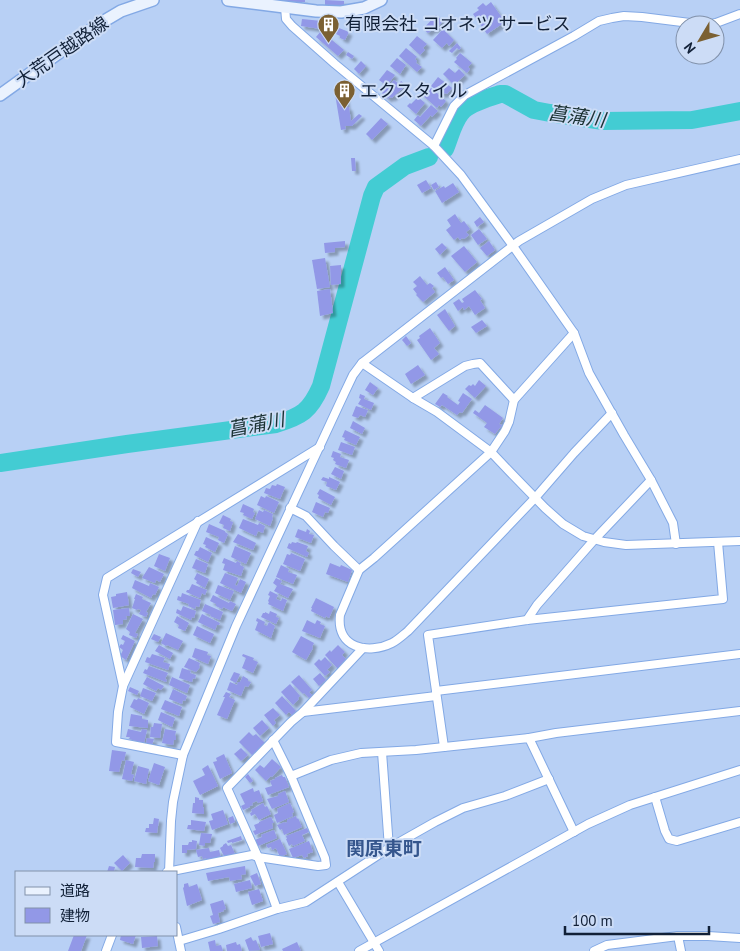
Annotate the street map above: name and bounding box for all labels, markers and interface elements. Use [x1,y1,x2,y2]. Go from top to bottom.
street label: 大荒戸越路線 [11,11,113,92]
building icon: 有限会社 コオネツ サービス [317,12,341,43]
place label: 有限会社 コオネツ サービス [345,12,571,35]
north arrow [675,15,725,65]
text: N [680,39,700,57]
building icon: エクスタイル [332,79,356,110]
place label: エクスタイル [360,79,467,102]
water label: 菖蒲川 [547,100,609,132]
water label: 菖蒲川 [226,406,288,441]
district label: 関原東町 [346,836,422,860]
legend [15,871,178,936]
text: 道路 [60,881,90,900]
scale bar [565,904,709,936]
text: 建物 [60,906,90,925]
text: 100 m [572,911,613,930]

